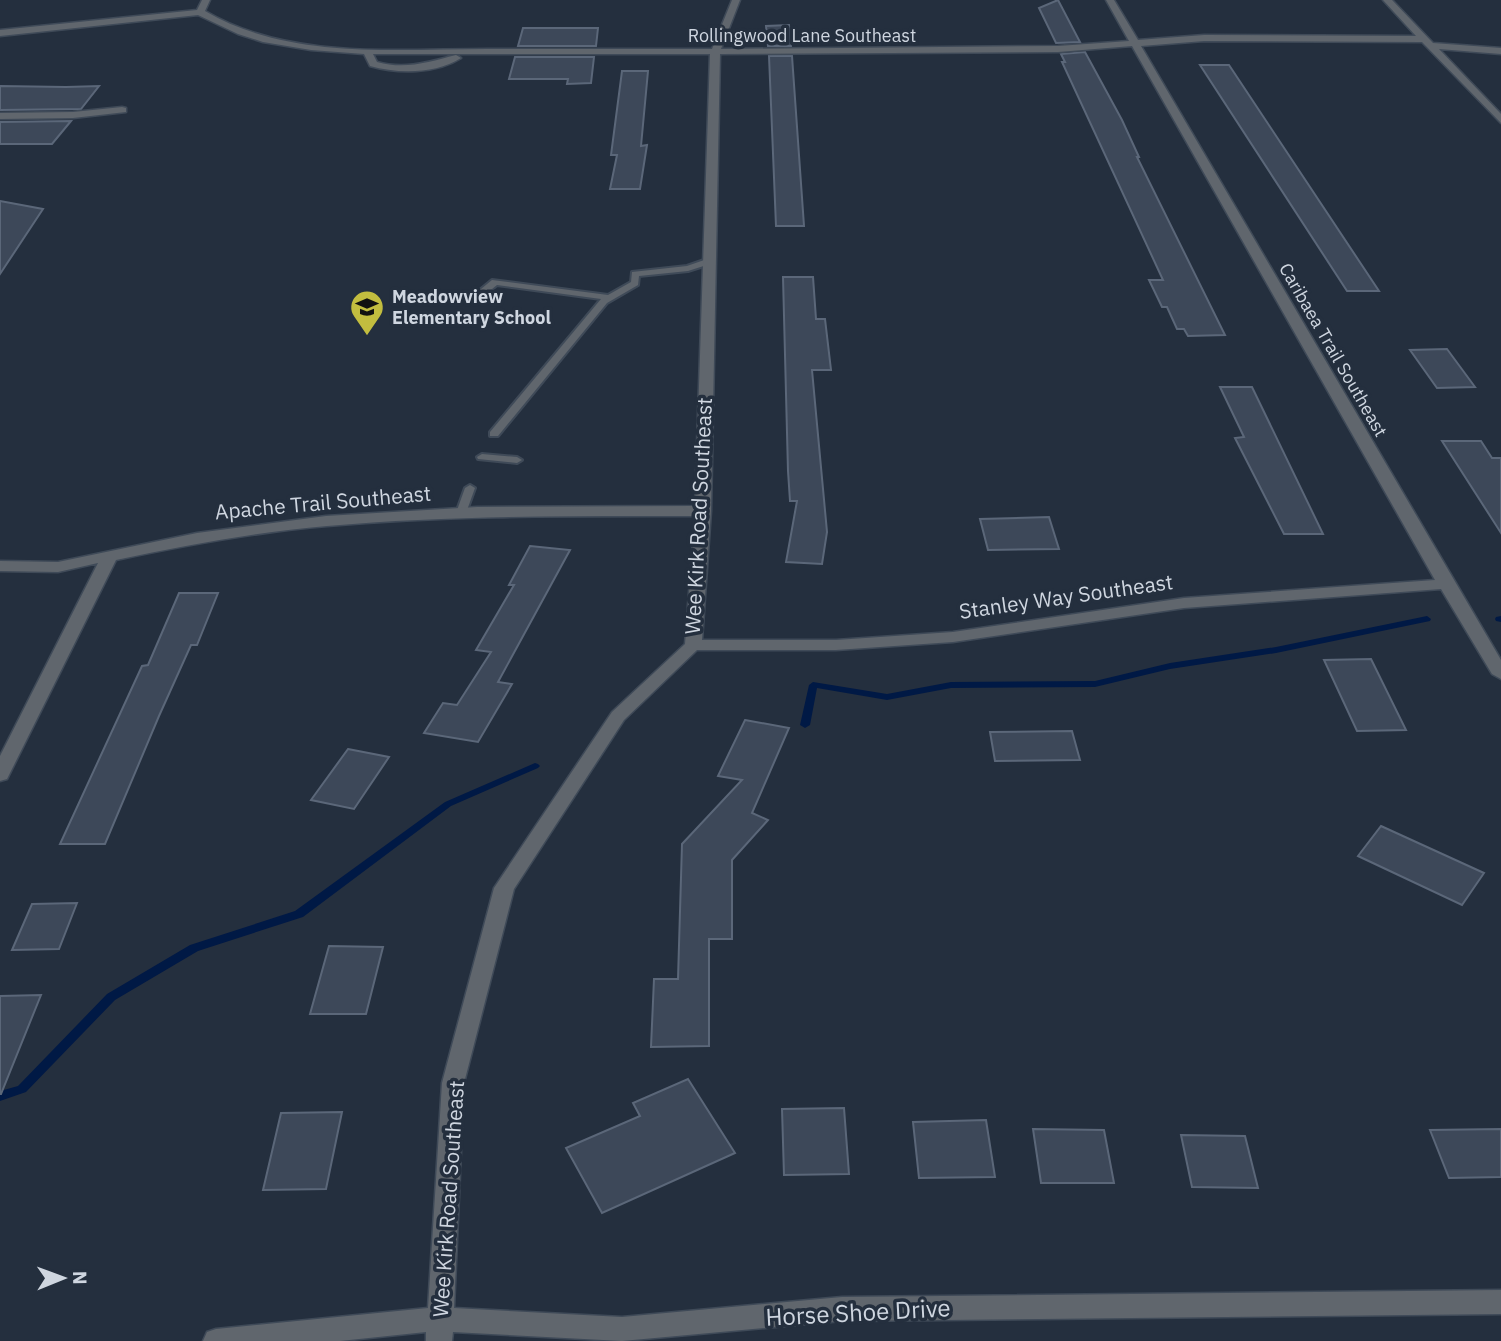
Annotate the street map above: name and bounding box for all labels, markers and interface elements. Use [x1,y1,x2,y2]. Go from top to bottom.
street label: Rollingwood Lane Southeast [688,24,916,47]
street label: Caribaea Trail Southeast [1274,259,1393,441]
place label: Meadowview Elementary School [392,285,551,329]
school or university icon: Meadowview Elementary School [348,288,386,337]
street label: Wee Kirk Road Southeast [678,397,718,635]
street label: Apache Trail Southeast [214,479,432,525]
street label: Stanley Way Southeast [957,567,1175,625]
street label: Wee Kirk Road Southeast [426,1080,470,1318]
north arrow [28,1243,98,1313]
text: N [68,1271,92,1285]
street label: Horse Shoe Drive [765,1291,951,1333]

